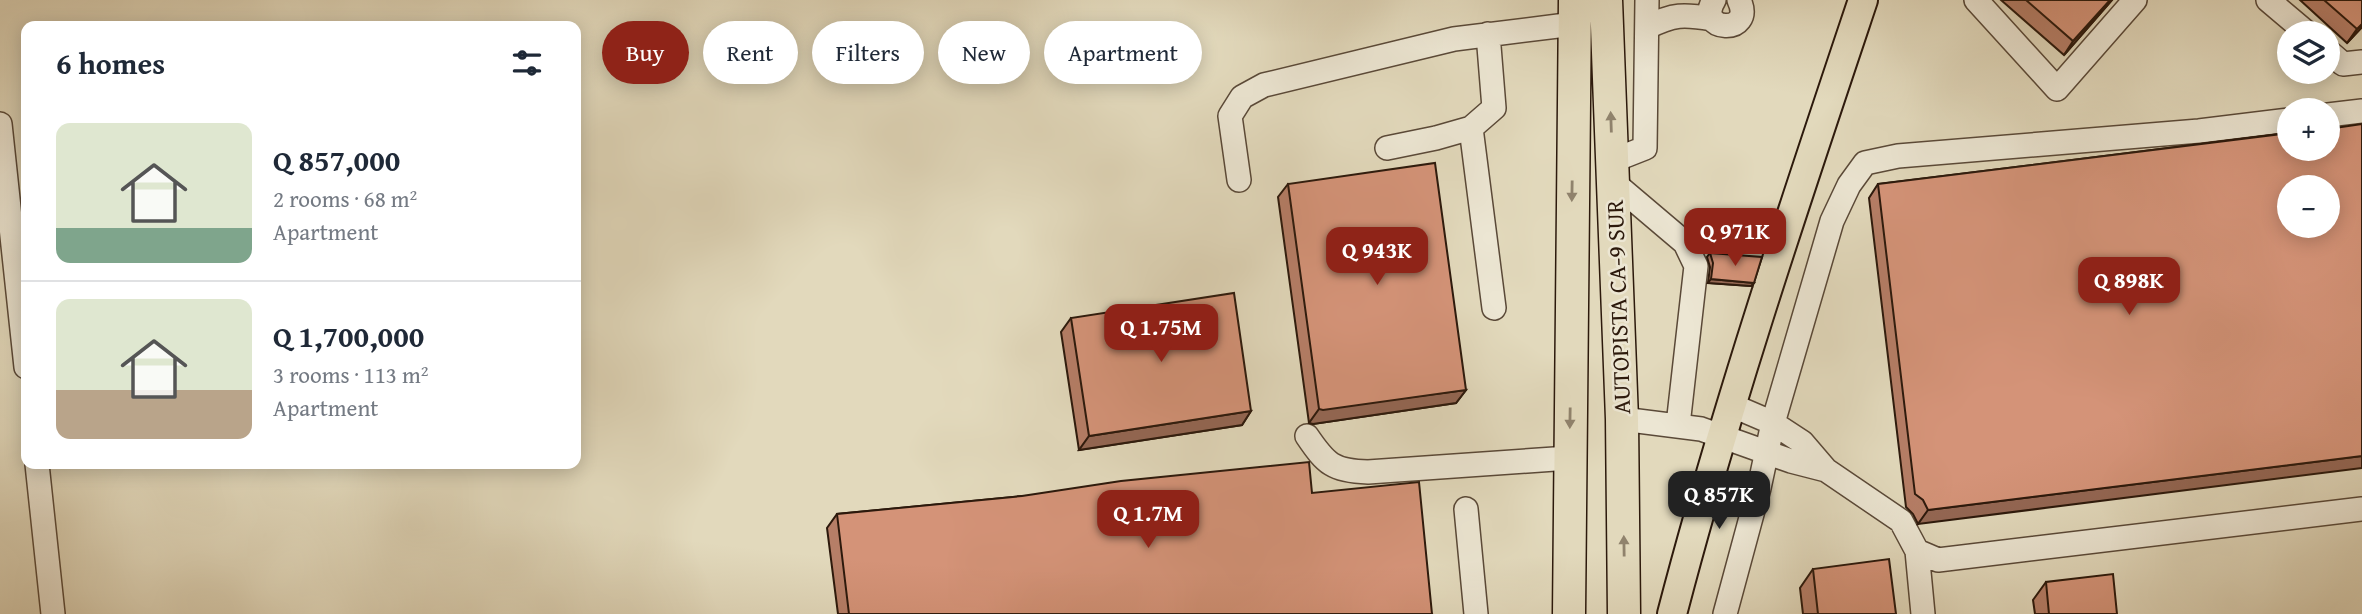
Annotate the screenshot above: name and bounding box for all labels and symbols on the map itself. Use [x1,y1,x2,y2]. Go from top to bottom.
one-way arrow [1605,111,1616,133]
one-way arrow [1567,180,1578,202]
street label: AUTOPISTA CA-9 SUR [1597,199,1639,415]
pin: Q 971K [1678,208,1792,268]
pin: Q 943K [1320,228,1434,287]
pin: Q 898K [2072,258,2186,317]
pin: Q 1.75M [1096,304,1226,364]
one-way arrow [1564,407,1576,429]
pin: Q 857K [1662,472,1776,531]
pin: Q 1.7M [1091,490,1205,550]
one-way arrow [1618,535,1629,557]

